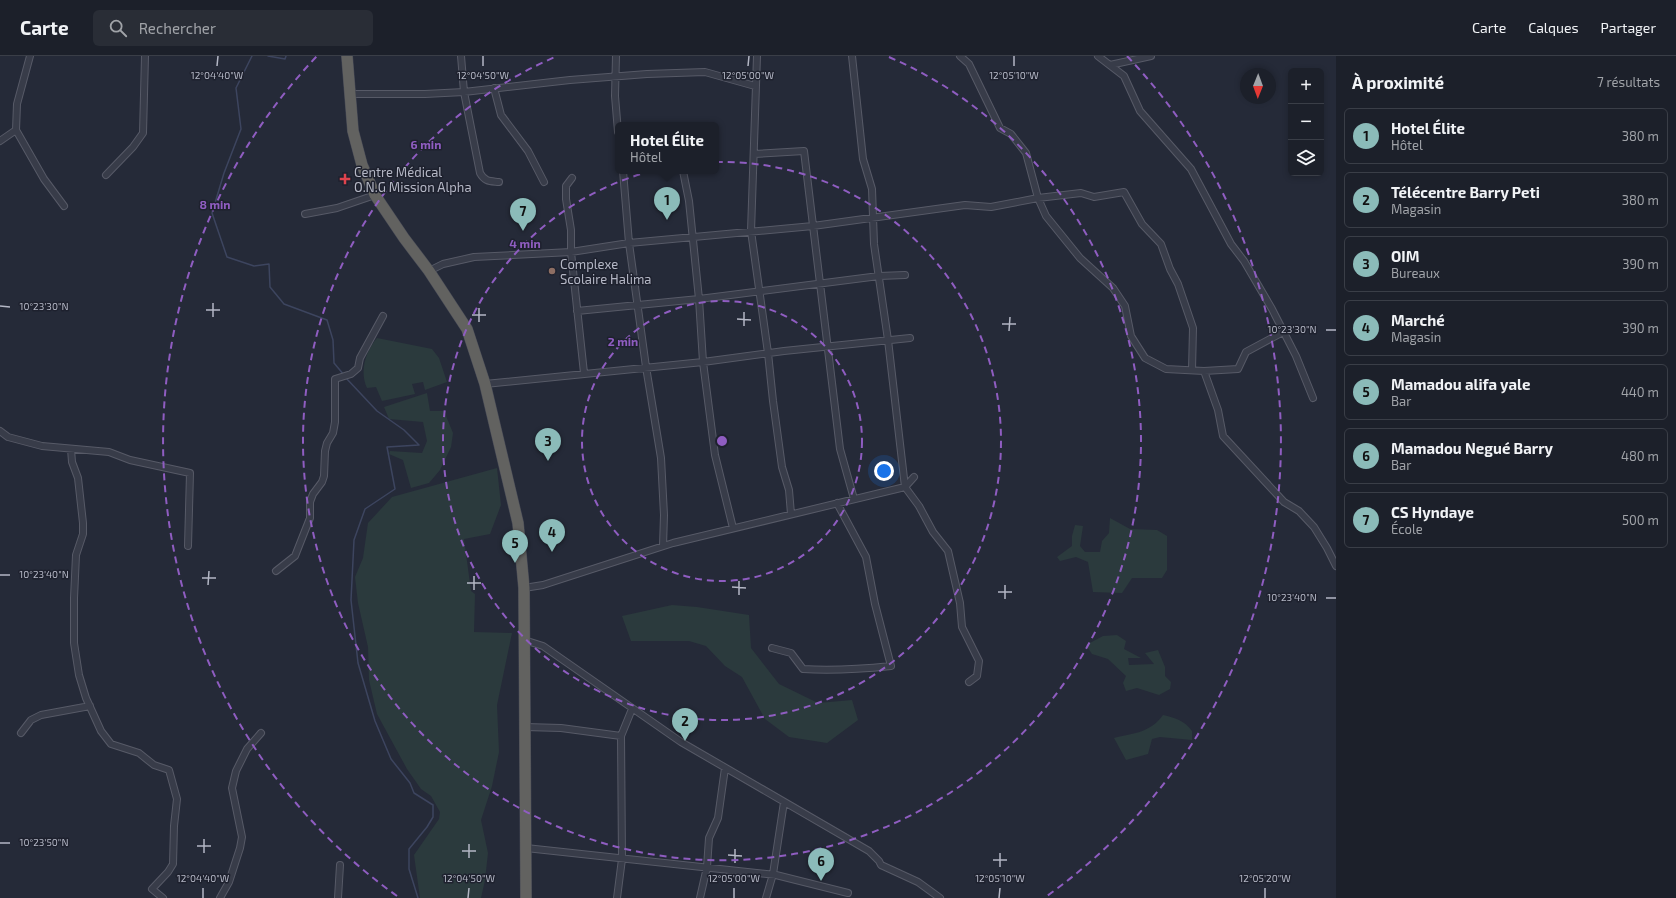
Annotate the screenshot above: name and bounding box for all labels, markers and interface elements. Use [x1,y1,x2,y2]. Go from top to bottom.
search box [93,10,373,46]
text: Carte [20,16,69,39]
icon: search [107,17,129,39]
text: Rechercher [139,19,216,37]
text: Carte [1472,19,1506,36]
text: Calques [1528,19,1579,36]
text: Partager [1601,19,1656,36]
north arrow [1240,68,1276,104]
map controls [1288,68,1324,176]
button: + [1288,68,1324,104]
text: 12°04'40"W [191,69,244,81]
text: 12°04'50"W [457,69,509,81]
text: 12°05'00"W [722,69,774,81]
text: 12°05'10"W [989,69,1039,81]
text: À proximité [1352,72,1444,92]
text: 7 résultats [1597,74,1660,90]
button: − [1288,104,1324,140]
text: Hotel Élite [1391,119,1465,137]
popup [615,122,719,174]
text: 1 [1363,128,1369,144]
text: 380 m [1622,128,1659,144]
text: Hotel Élite [630,131,704,149]
text: 6 min [411,137,441,151]
text: Hôtel [1391,137,1423,153]
button: layers [1288,140,1324,176]
text: Hôtel [630,149,662,165]
place label: Centre Médical O.N.G Mission Alpha [354,164,472,195]
marker: Centre Médical O.N.G Mission Alpha [339,173,351,185]
text: Télécentre Barry Peti [1391,183,1540,201]
pin: 1 [654,187,680,220]
text: 2 [1362,192,1370,208]
text: 380 m [1622,192,1659,208]
text: 8 min [199,197,231,211]
pin: 7 [510,198,536,231]
text: Magasin [1391,201,1441,217]
text: 4 min [509,236,541,250]
text: OIM [1391,247,1419,265]
place label: Complexe Scolaire Halima [560,256,652,287]
text: 3 [1362,256,1370,272]
text: 390 m [1622,256,1659,272]
text: Bureaux [1391,265,1440,281]
marker: Complexe Scolaire Halima [547,266,557,276]
text: 10°23'30"N [19,300,69,312]
text: Marché [1391,311,1445,329]
text: 4 [1362,320,1370,336]
text: 390 m [1622,320,1659,336]
text: 10°23'30"N [1267,323,1317,335]
text: Magasin [1391,329,1441,345]
text: 2 min [608,334,638,348]
text: Mamadou alifa yale [1391,375,1530,393]
text: 5 [1362,384,1370,400]
text: 440 m [1621,384,1659,400]
text: Bar [1391,393,1411,409]
pin: 3 [535,428,561,461]
centre of rings [715,434,729,448]
text: Mamadou Negué Barry [1391,439,1553,457]
text: 6 [1362,448,1370,464]
text: 480 m [1621,448,1659,464]
text: Bar [1391,457,1411,473]
your location [874,461,894,481]
text: CS Hyndaye [1391,503,1474,521]
text: 7 [1363,512,1369,528]
text: 500 m [1622,512,1659,528]
pin: 4 [539,519,565,552]
text: École [1391,521,1423,537]
pin: 5 [502,530,528,563]
text: 10°23'40"N [19,568,69,580]
text: 10°23'40"N [1267,591,1317,603]
pin: 2 [672,708,698,741]
text: 10°23'50"N [20,836,68,848]
pin: 6 [808,848,834,881]
text: 12°04'40"W [177,872,230,884]
text: 12°04'50"W [443,872,495,884]
text: 12°05'00"W [708,872,760,884]
text: 12°05'10"W [975,872,1025,884]
text: 12°05'20"W [1239,872,1291,884]

